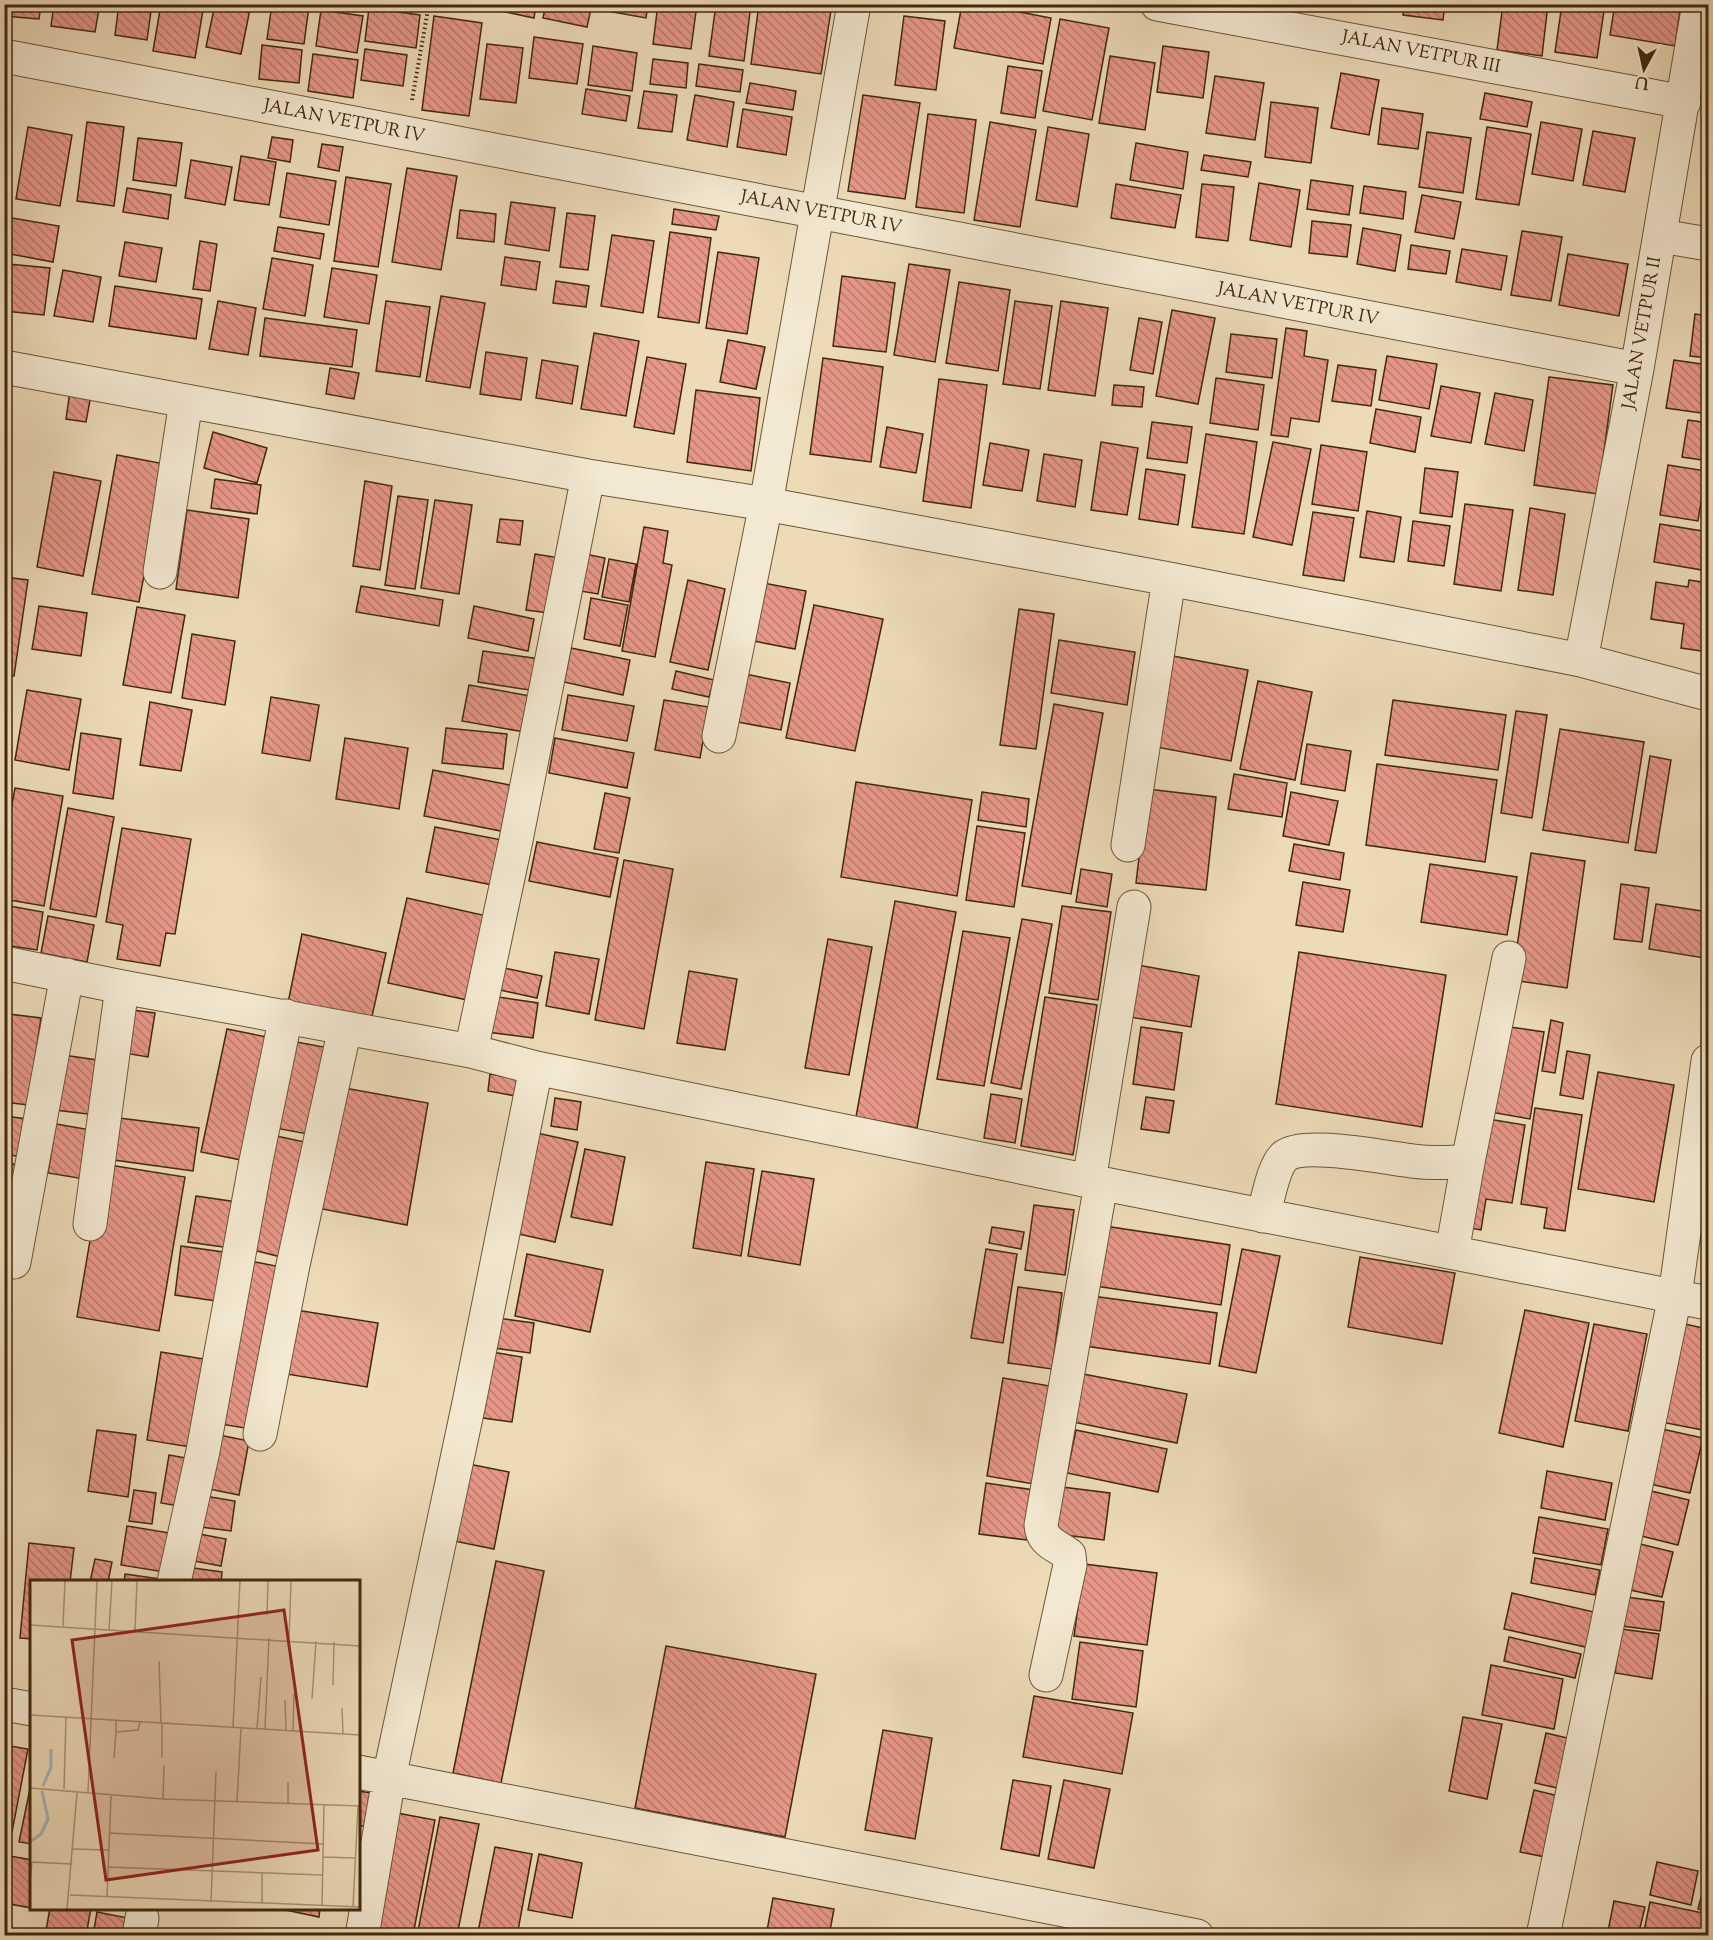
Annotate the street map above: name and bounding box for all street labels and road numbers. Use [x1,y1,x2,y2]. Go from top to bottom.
street label: JALAN VETPUR III [1339,25,1503,81]
street label: JALAN VETPUR IV [260,93,427,150]
street label: JALAN VETPUR IV [737,184,904,241]
street label: JALAN VETPUR II [1617,254,1669,413]
street label: JALAN VETPUR IV [1214,276,1381,333]

